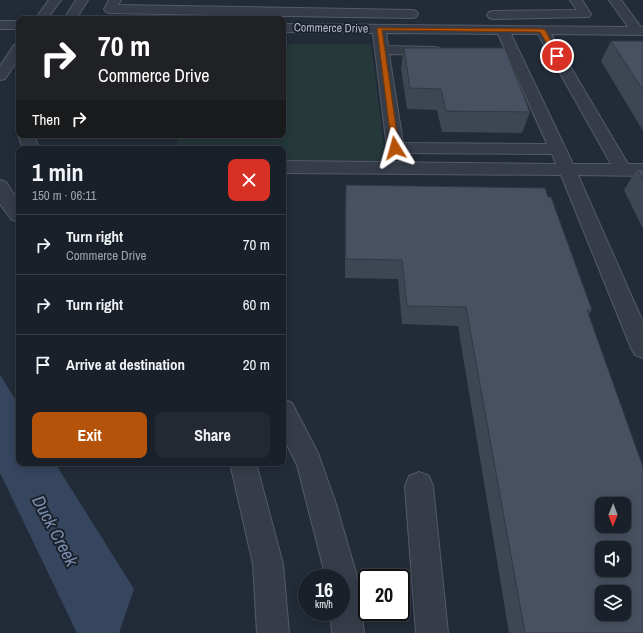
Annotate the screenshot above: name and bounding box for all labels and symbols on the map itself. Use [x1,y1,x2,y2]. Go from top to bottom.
street label: Commerce Drive [294,19,368,37]
pin [540,39,574,73]
position arrow [374,127,416,169]
water label: Duck Creek [26,491,85,571]
north arrow [595,497,631,533]
speed limit sign: 20 [358,569,410,621]

